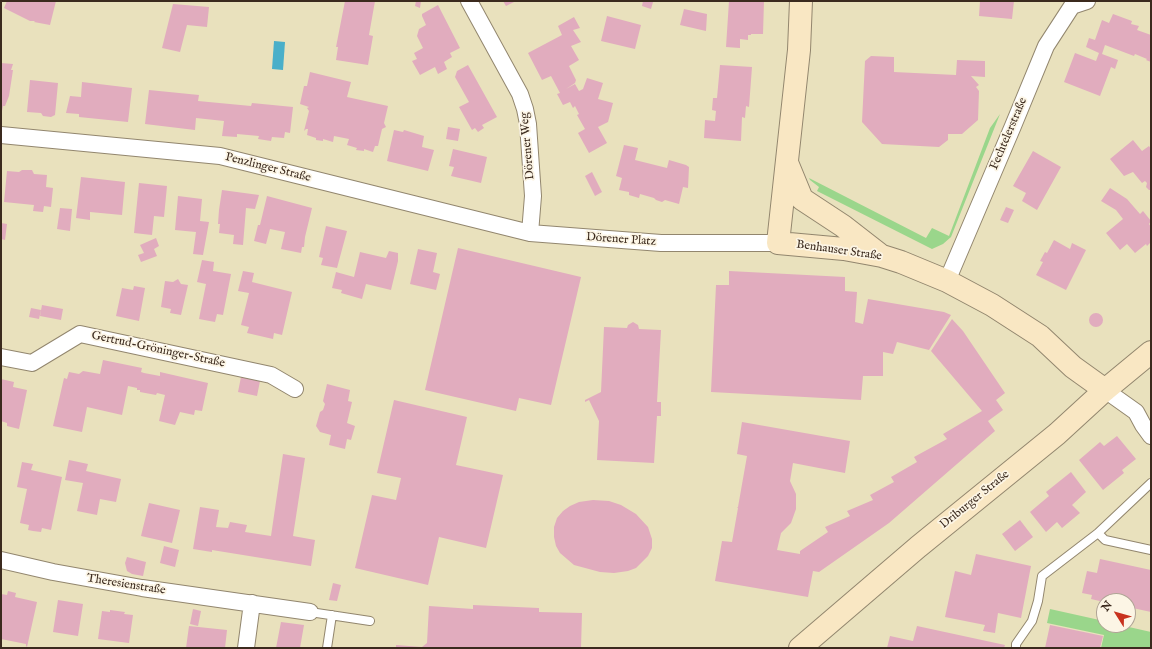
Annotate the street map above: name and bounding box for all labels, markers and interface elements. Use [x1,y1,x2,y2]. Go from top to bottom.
street label: Fechtelerstraße [987,96,1031,172]
street label: Dörener Weg [518,112,538,180]
street label: Penzlinger Straße [224,150,312,186]
street label: Dörener Platz [586,230,656,250]
street label: Benhauser Straße [795,238,883,264]
street label: Gertrud-Gröninger-Straße [90,329,226,371]
street label: Driburger Straße [938,468,1012,532]
street label: Theresienstraße [86,572,166,598]
north arrow [1096,593,1136,633]
text: N [1099,598,1116,614]

